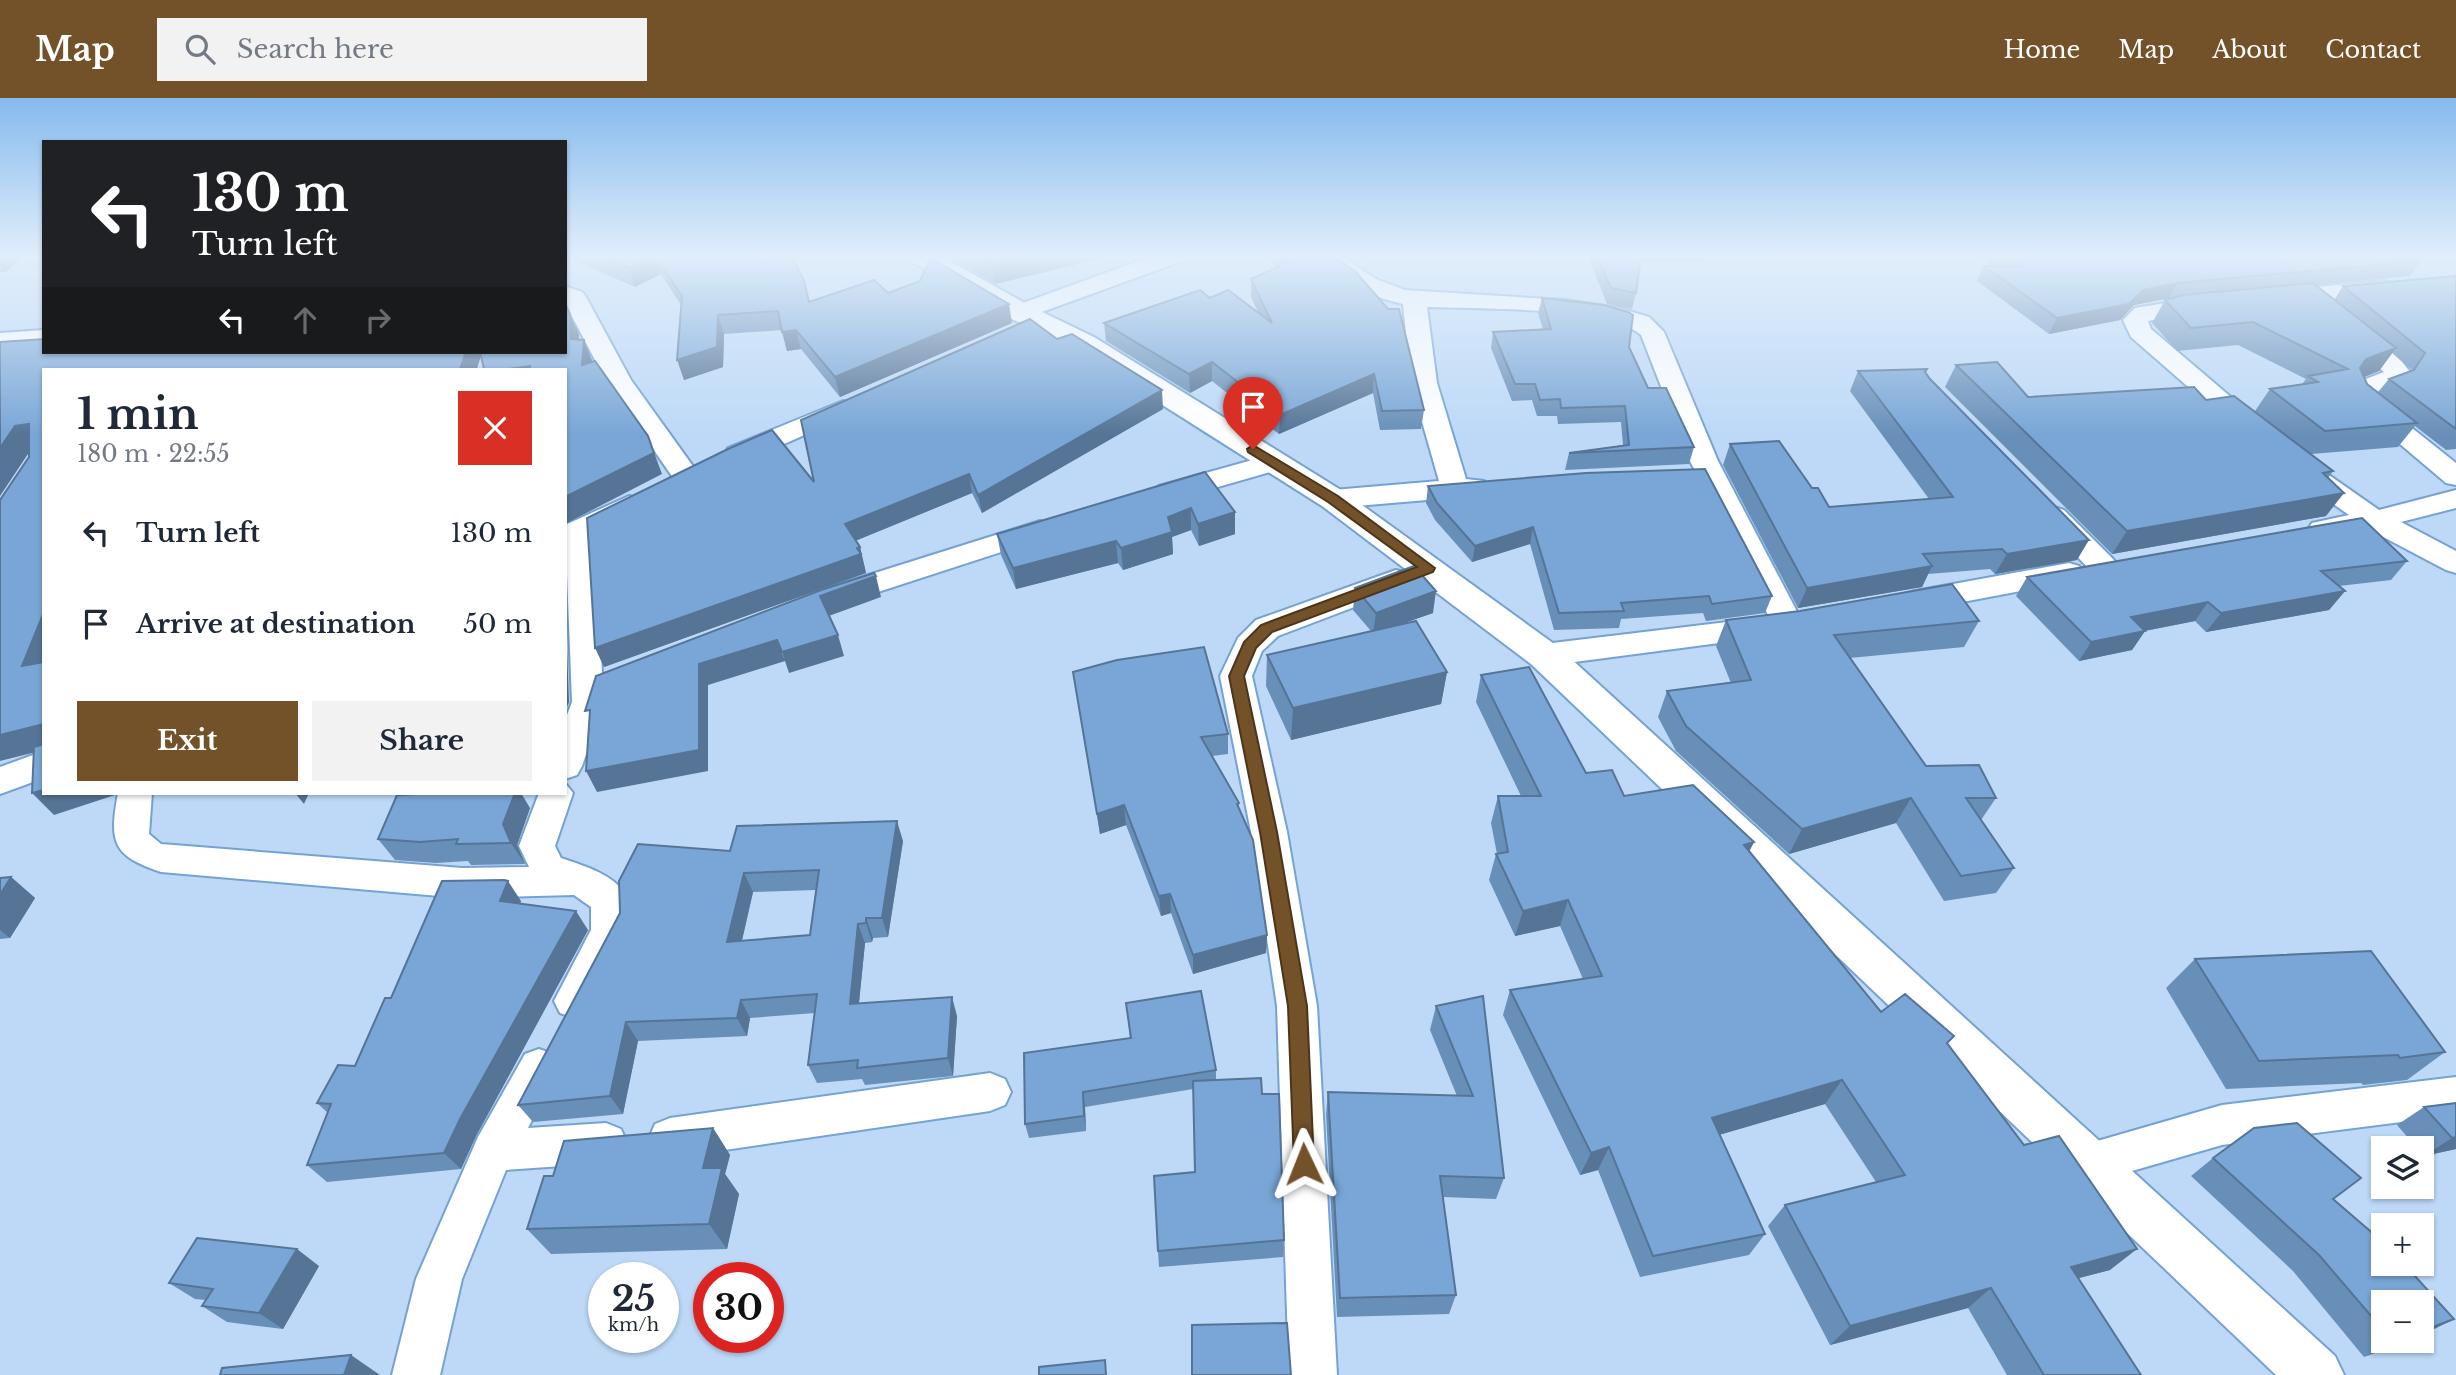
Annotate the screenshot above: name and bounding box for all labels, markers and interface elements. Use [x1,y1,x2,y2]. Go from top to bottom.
search box [157,18,647,81]
text: Map [35,29,115,70]
icon: search [181,30,219,68]
text: Search here [237,33,394,65]
text: Home [2004,35,2080,64]
text: Map [2118,35,2174,64]
text: About [2212,35,2287,64]
text: Contact [2325,35,2421,64]
text: 130 m [192,163,349,224]
icon: left [77,168,168,259]
text: Turn left [192,224,338,264]
icon: left [213,301,251,339]
icon: ahead [286,301,324,339]
icon: right [359,301,397,339]
pin [1223,377,1283,449]
text: 1 min [77,388,199,440]
icon: arrive [1234,388,1272,426]
button: close [458,391,532,465]
text: 180 m · 22:55 [77,440,230,468]
icon: left [77,514,115,552]
text: Turn left [136,517,260,549]
text: 130 m [450,517,532,549]
icon: arrive [77,605,115,643]
text: Arrive at destination [136,608,416,640]
text: 50 m [463,608,532,640]
button: Exit [77,701,298,781]
button: Share [312,701,532,781]
position arrow [1267,1127,1341,1201]
map controls [2371,1136,2434,1353]
button: layers [2371,1136,2434,1199]
button: + [2371,1213,2434,1276]
speed limit sign: 30 [693,1262,784,1353]
text: 25 [612,1277,655,1320]
button: − [2371,1290,2434,1353]
text: km/h [608,1314,659,1336]

